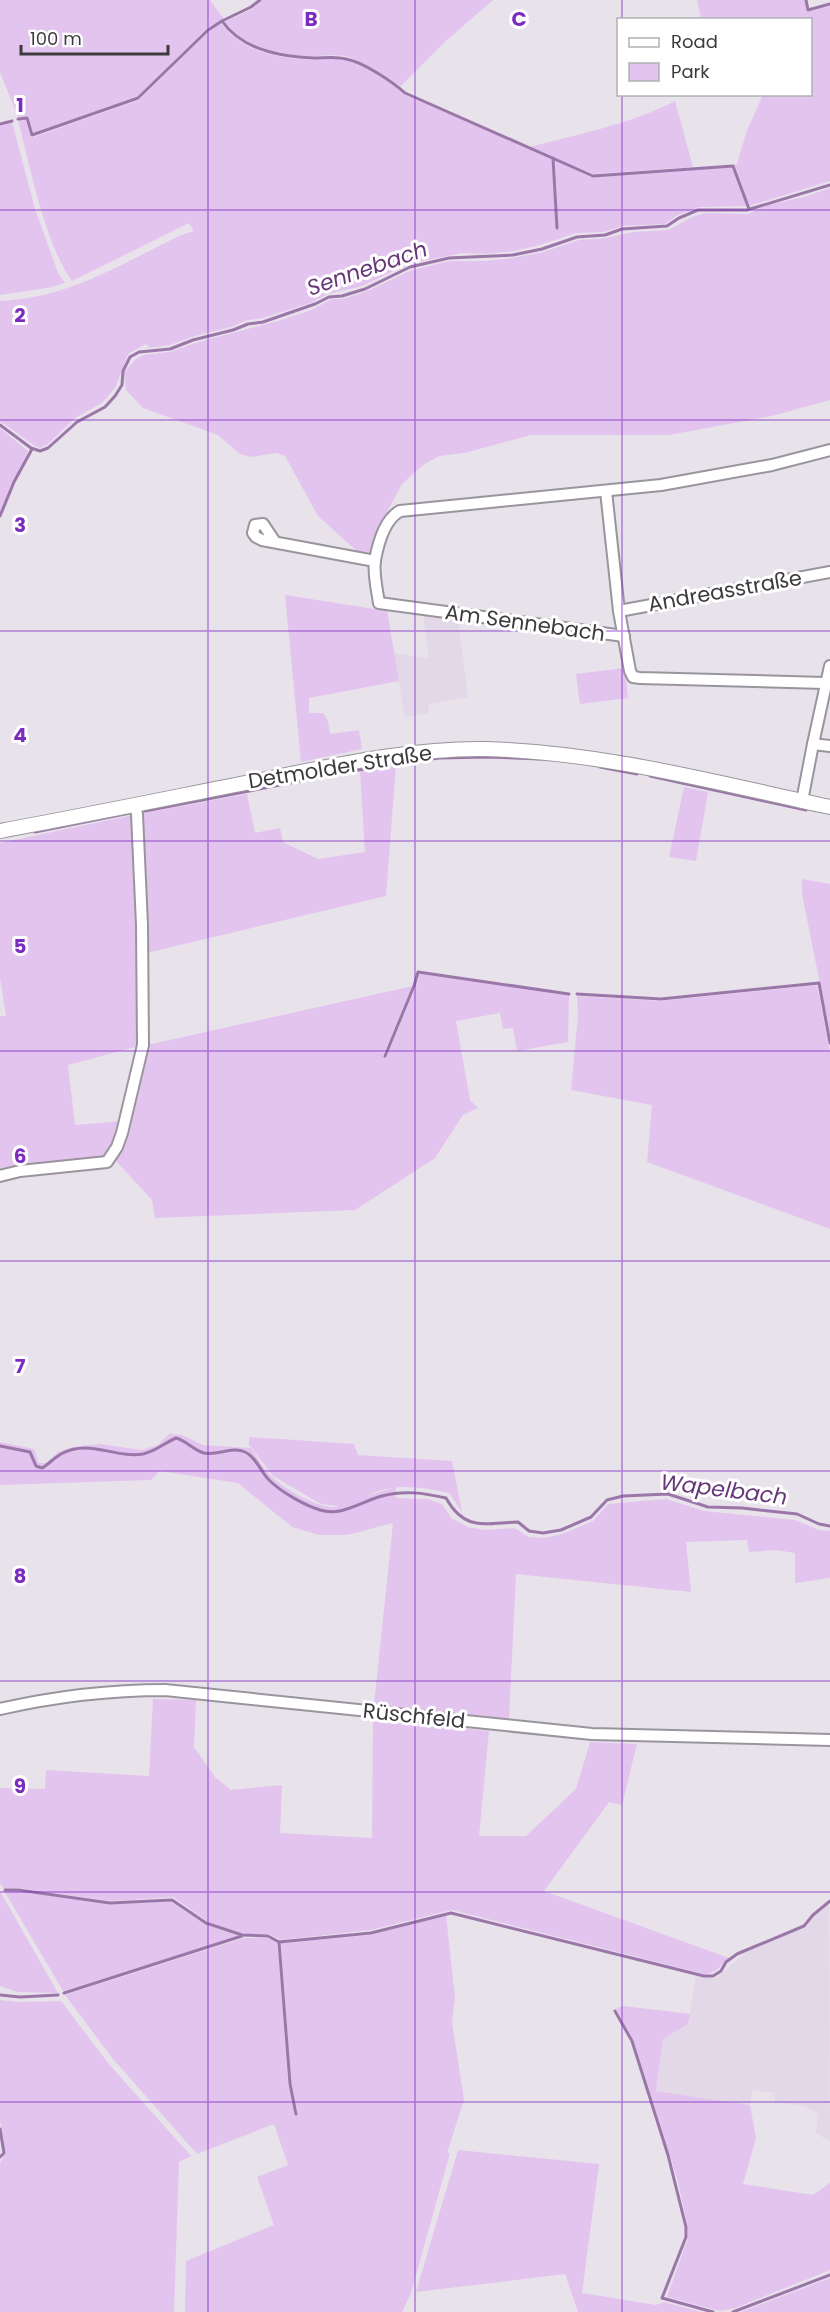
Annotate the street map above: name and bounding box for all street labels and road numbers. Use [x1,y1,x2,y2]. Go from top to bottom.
street label: Andreasstraße [646,563,804,618]
street label: Am Sennebach [443,597,607,648]
street label: Detmolder Straße [246,738,434,795]
street label: Rüschfeld [361,1696,467,1735]

